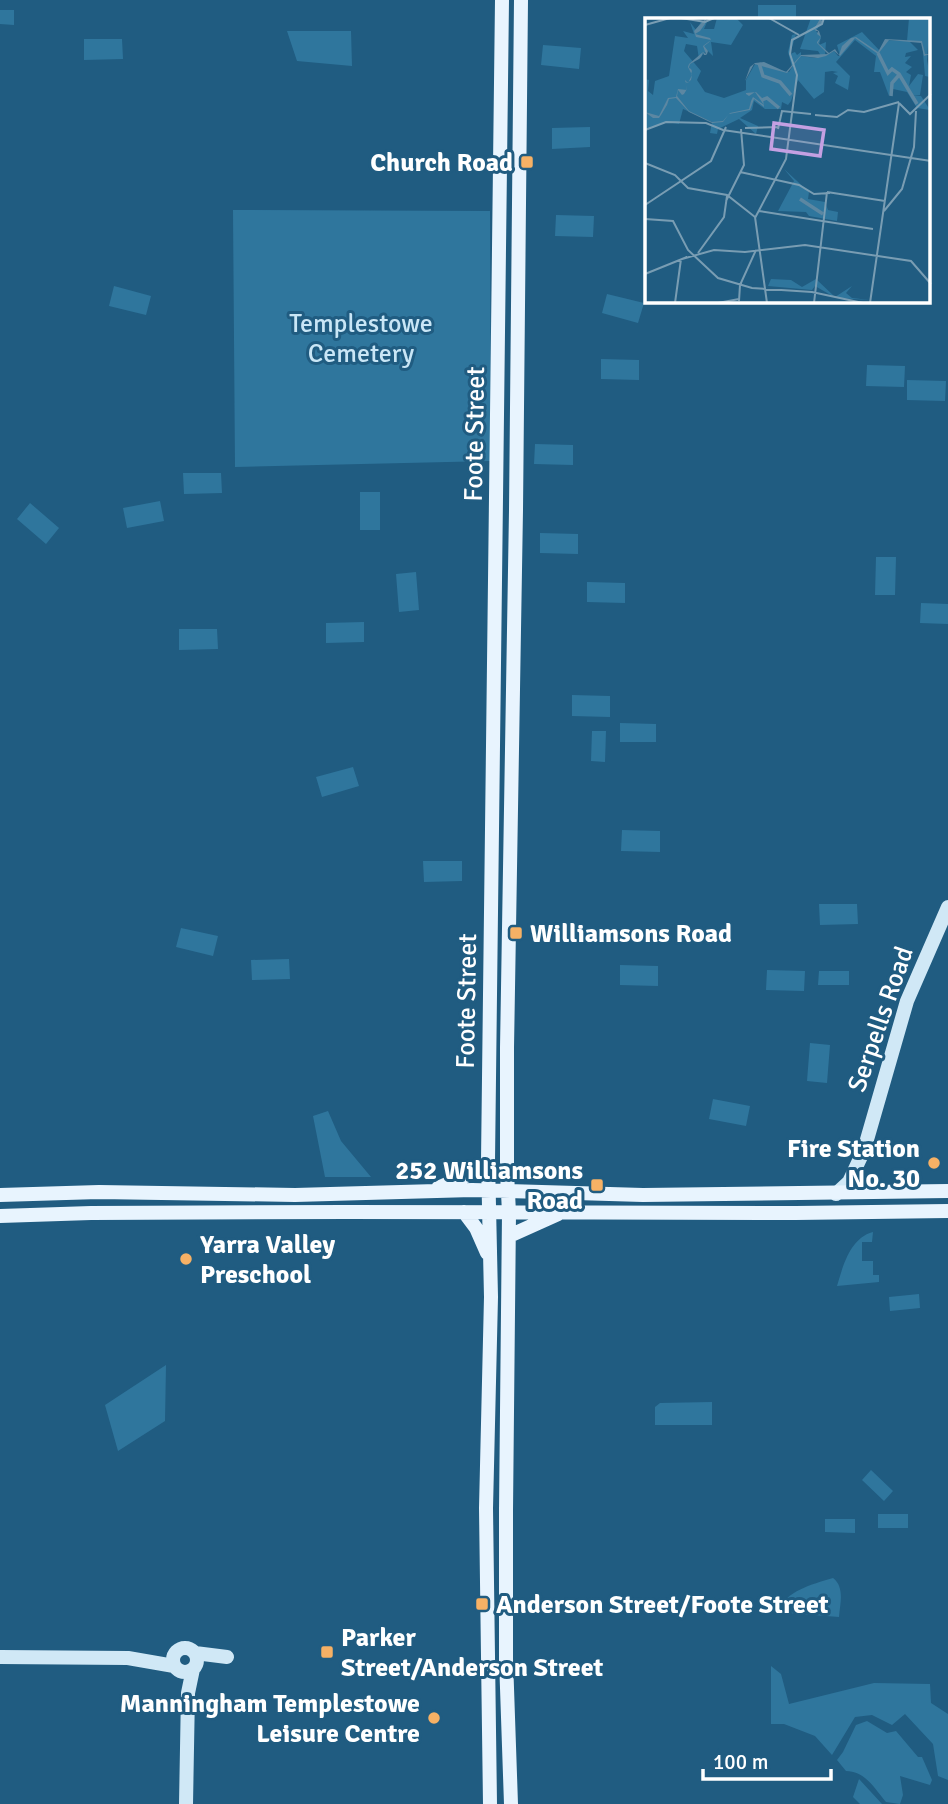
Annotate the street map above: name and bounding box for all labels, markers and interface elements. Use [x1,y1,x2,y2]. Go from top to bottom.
inset map [645,18,930,303]
place label: Church Road [370,147,513,179]
marker: Church Road [519,154,535,170]
park label: Templestowe Cemetery [289,308,433,370]
street label: Foote Street [458,366,492,502]
place label: Williamsons Road [530,918,732,950]
marker: Williamsons Road [508,925,524,941]
street label: Foote Street [450,933,484,1069]
street label: Serpells Road [841,942,921,1096]
place label: Fire Station No. 30 [787,1133,920,1195]
place label: 252 Williamsons Road [395,1155,583,1217]
marker: Fire Station No. 30 [926,1155,942,1171]
marker: 252 Williamsons Road [589,1177,605,1193]
place label: Yarra Valley Preschool [199,1229,335,1291]
marker: Yarra Valley Preschool [178,1251,194,1267]
place label: Anderson Street/Foote Street [496,1589,829,1621]
marker: Anderson Street/Foote Street [474,1596,490,1612]
place label: Parker Street/Anderson Street [341,1622,604,1684]
marker: Parker Street/Anderson Street [319,1644,335,1660]
place label: Manningham Templestowe Leisure Centre [120,1688,420,1750]
marker: Manningham Templestowe Leisure Centre [426,1710,442,1726]
scale bar [703,1738,831,1782]
text: 100 m [713,1749,768,1775]

